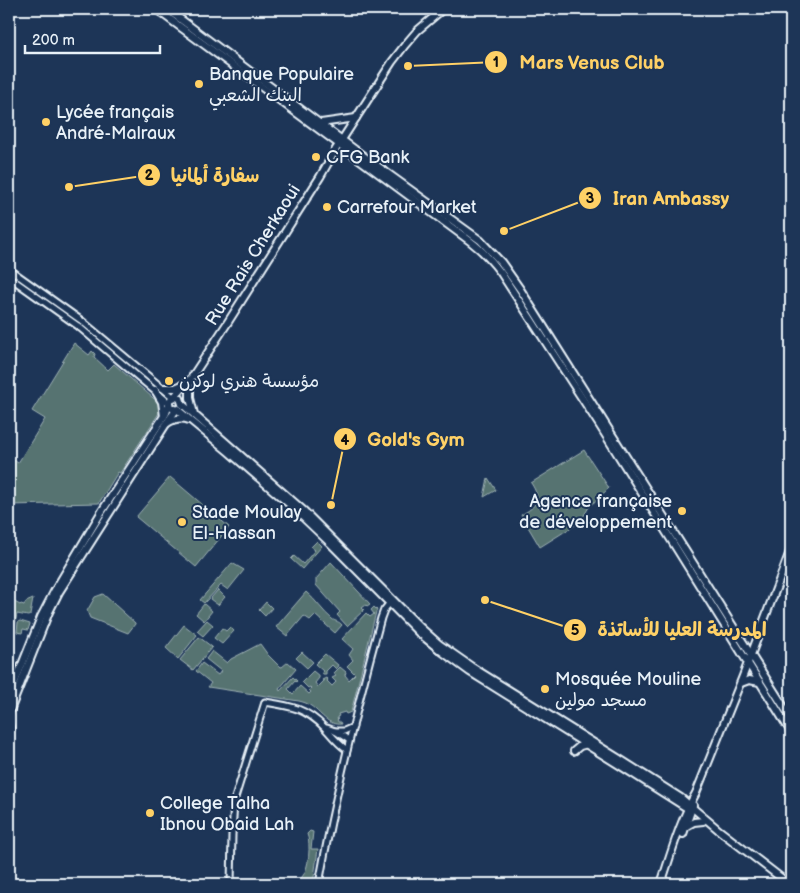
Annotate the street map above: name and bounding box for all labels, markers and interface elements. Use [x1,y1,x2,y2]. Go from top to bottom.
scale bar [25,22,160,54]
text: 200 m [32,31,75,50]
callout: Mars Venus Club [484,45,675,79]
text: Mars Venus Club [519,52,665,75]
text: 1 [493,53,499,72]
place label: Banque Populaire البنك الشعبي [209,64,354,111]
marker: Banque Populaire البنك الشعبي [193,78,205,90]
place label: Lycée français André-Malraux [56,102,176,144]
marker: Lycée français André-Malraux [40,116,52,128]
place label: CFG Bank [326,147,410,168]
marker: CFG Bank [310,151,322,163]
callout: سفارة ألمانيا [136,158,270,192]
text: سفارة ألمانيا [171,164,259,188]
text: 2 [145,166,154,185]
street label: Rue Rais Cherkaoui [201,181,305,329]
callout: Iran Ambassy [578,181,739,215]
text: Iran Ambassy [613,188,730,211]
text: 3 [586,189,595,208]
place label: Carrefour Market [337,197,477,218]
marker: Carrefour Market [321,201,333,213]
place label: مؤسسة هنري لوكرن [179,371,319,394]
marker: مؤسسة هنري لوكرن [163,375,175,387]
callout: Gold's Gym [333,422,475,456]
text: Gold's Gym [367,429,465,452]
text: 4 [341,431,350,450]
place label: Agence française de développement [519,491,672,533]
place label: Stade Moulay El-Hassan [192,502,303,544]
marker: Agence française de développement [676,505,688,517]
marker: Stade Moulay El-Hassan [176,516,188,528]
callout: المدرسة العليا للأساتذة [563,613,777,647]
text: المدرسة العليا للأساتذة [597,617,767,642]
text: 5 [571,621,580,640]
place label: Mosquée Mouline مسجد مولين [555,669,702,711]
marker: Mosquée Mouline مسجد مولين [539,683,551,695]
place label: College Talha Ibnou Obaid Lah [160,793,294,835]
marker: College Talha Ibnou Obaid Lah [144,807,156,819]

